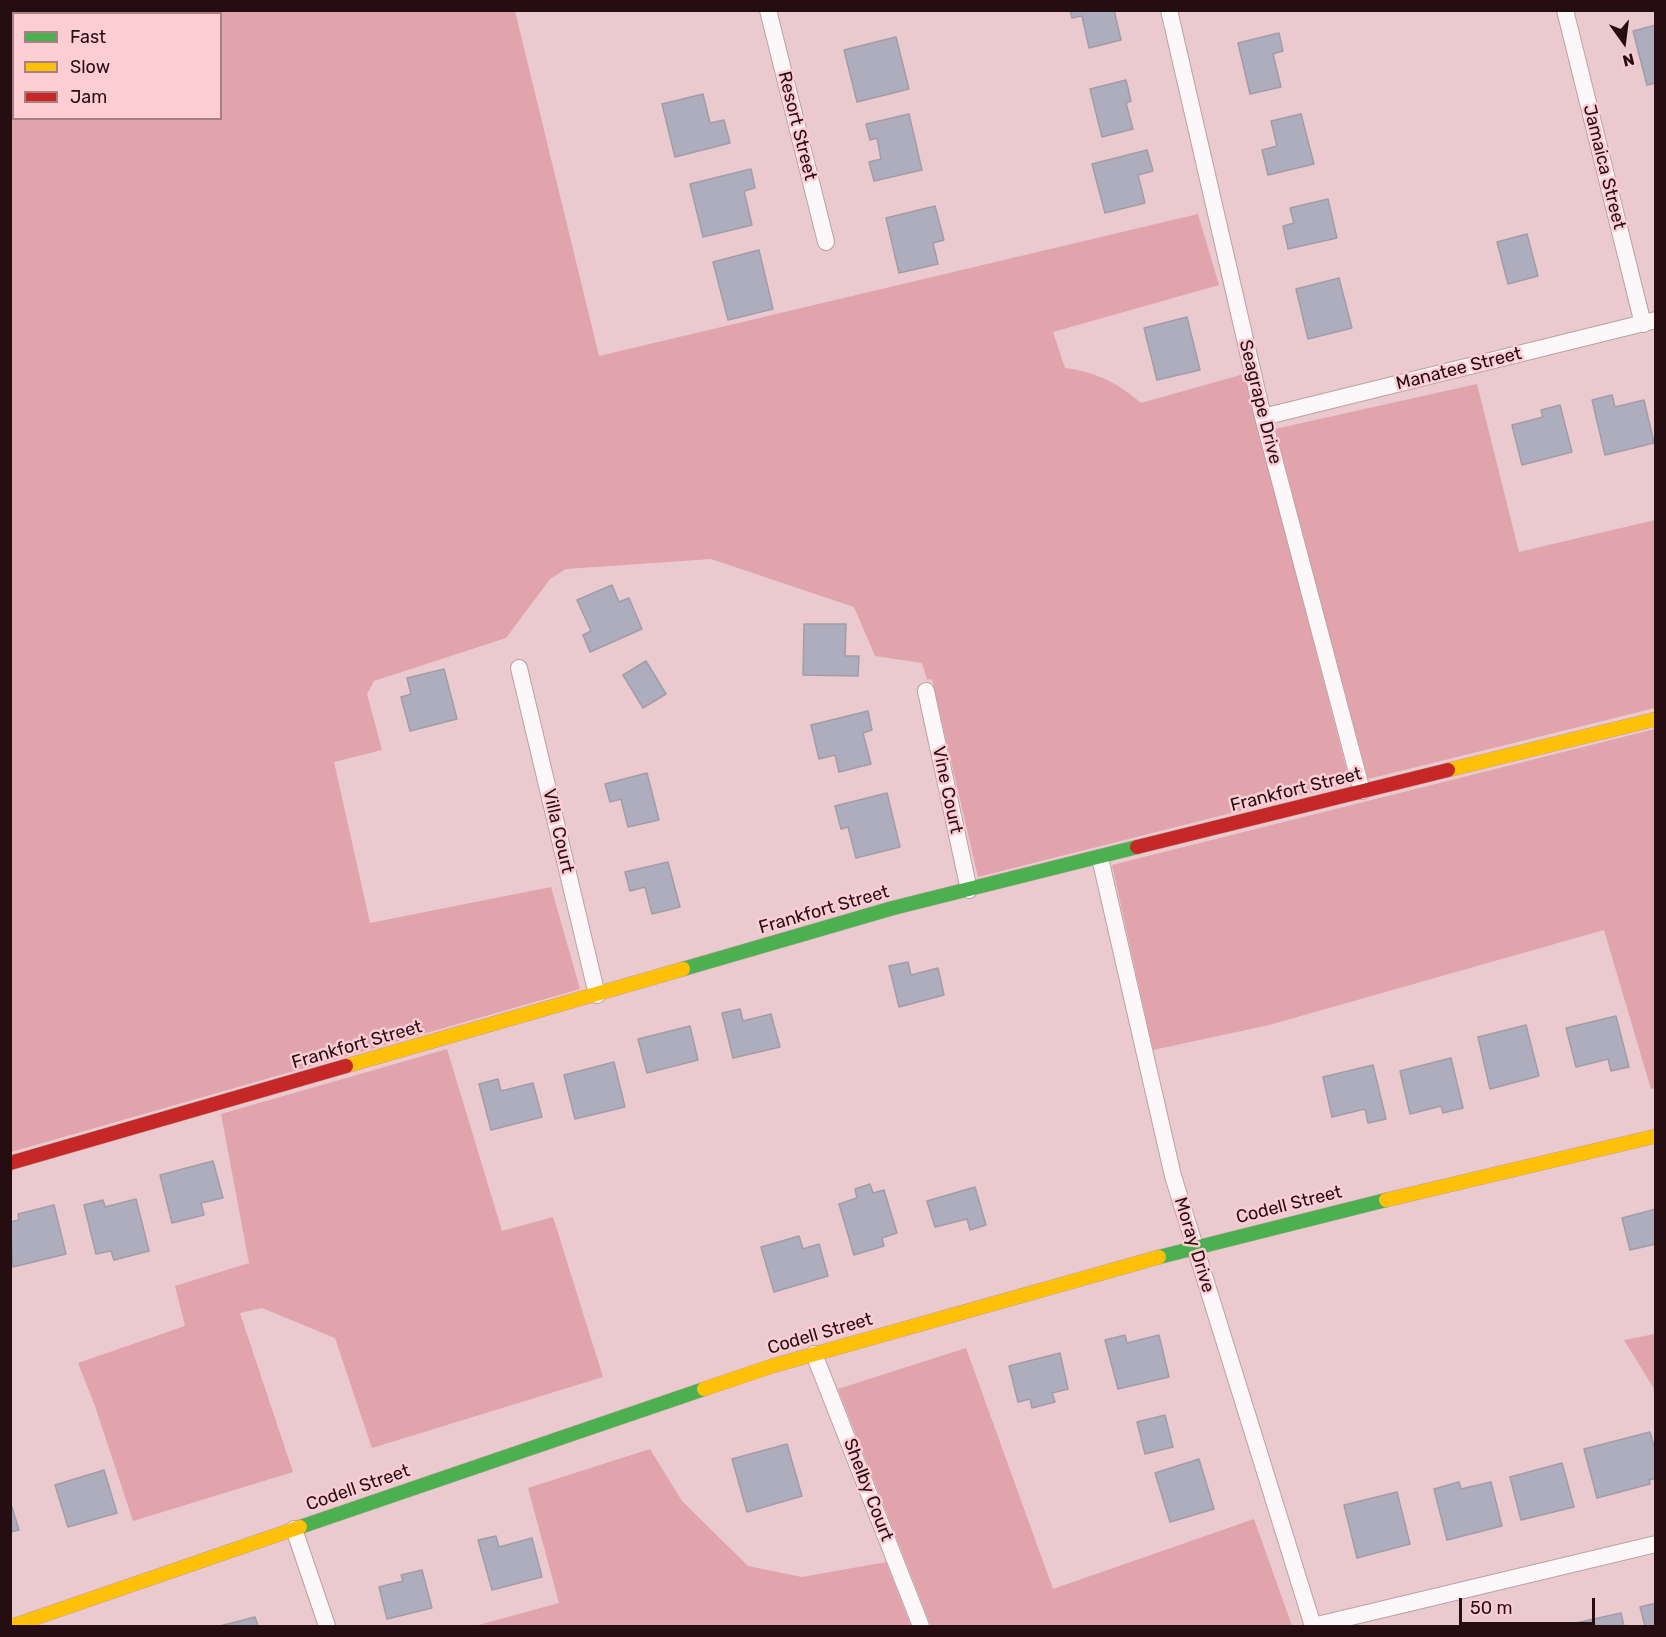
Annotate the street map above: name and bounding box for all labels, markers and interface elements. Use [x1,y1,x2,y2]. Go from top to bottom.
legend [12,12,222,120]
north arrow [1594,12,1654,72]
text: Fast [70,26,106,48]
text: N [1621,49,1636,71]
text: Slow [70,56,110,78]
street label: Resort Street [773,69,821,183]
text: Jam [70,86,107,108]
street label: Jamaica Street [1578,102,1630,232]
street label: Seagrape Drive [1234,338,1286,466]
street label: Manatee Street [1394,343,1524,395]
street label: Vine Court [927,744,967,836]
street label: Frankfort Street [1228,763,1364,817]
street label: Villa Court [538,787,578,875]
street label: Frankfort Street [756,881,892,939]
street label: Frankfort Street [289,1016,425,1074]
street label: Codell Street [1234,1181,1344,1229]
street label: Moray Drive [1169,1195,1219,1295]
street label: Codell Street [765,1309,875,1359]
street label: Shelby Court [839,1436,897,1544]
street label: Codell Street [303,1460,413,1516]
scale bar [1462,1586,1598,1624]
text: 50 m [1470,1597,1513,1619]

